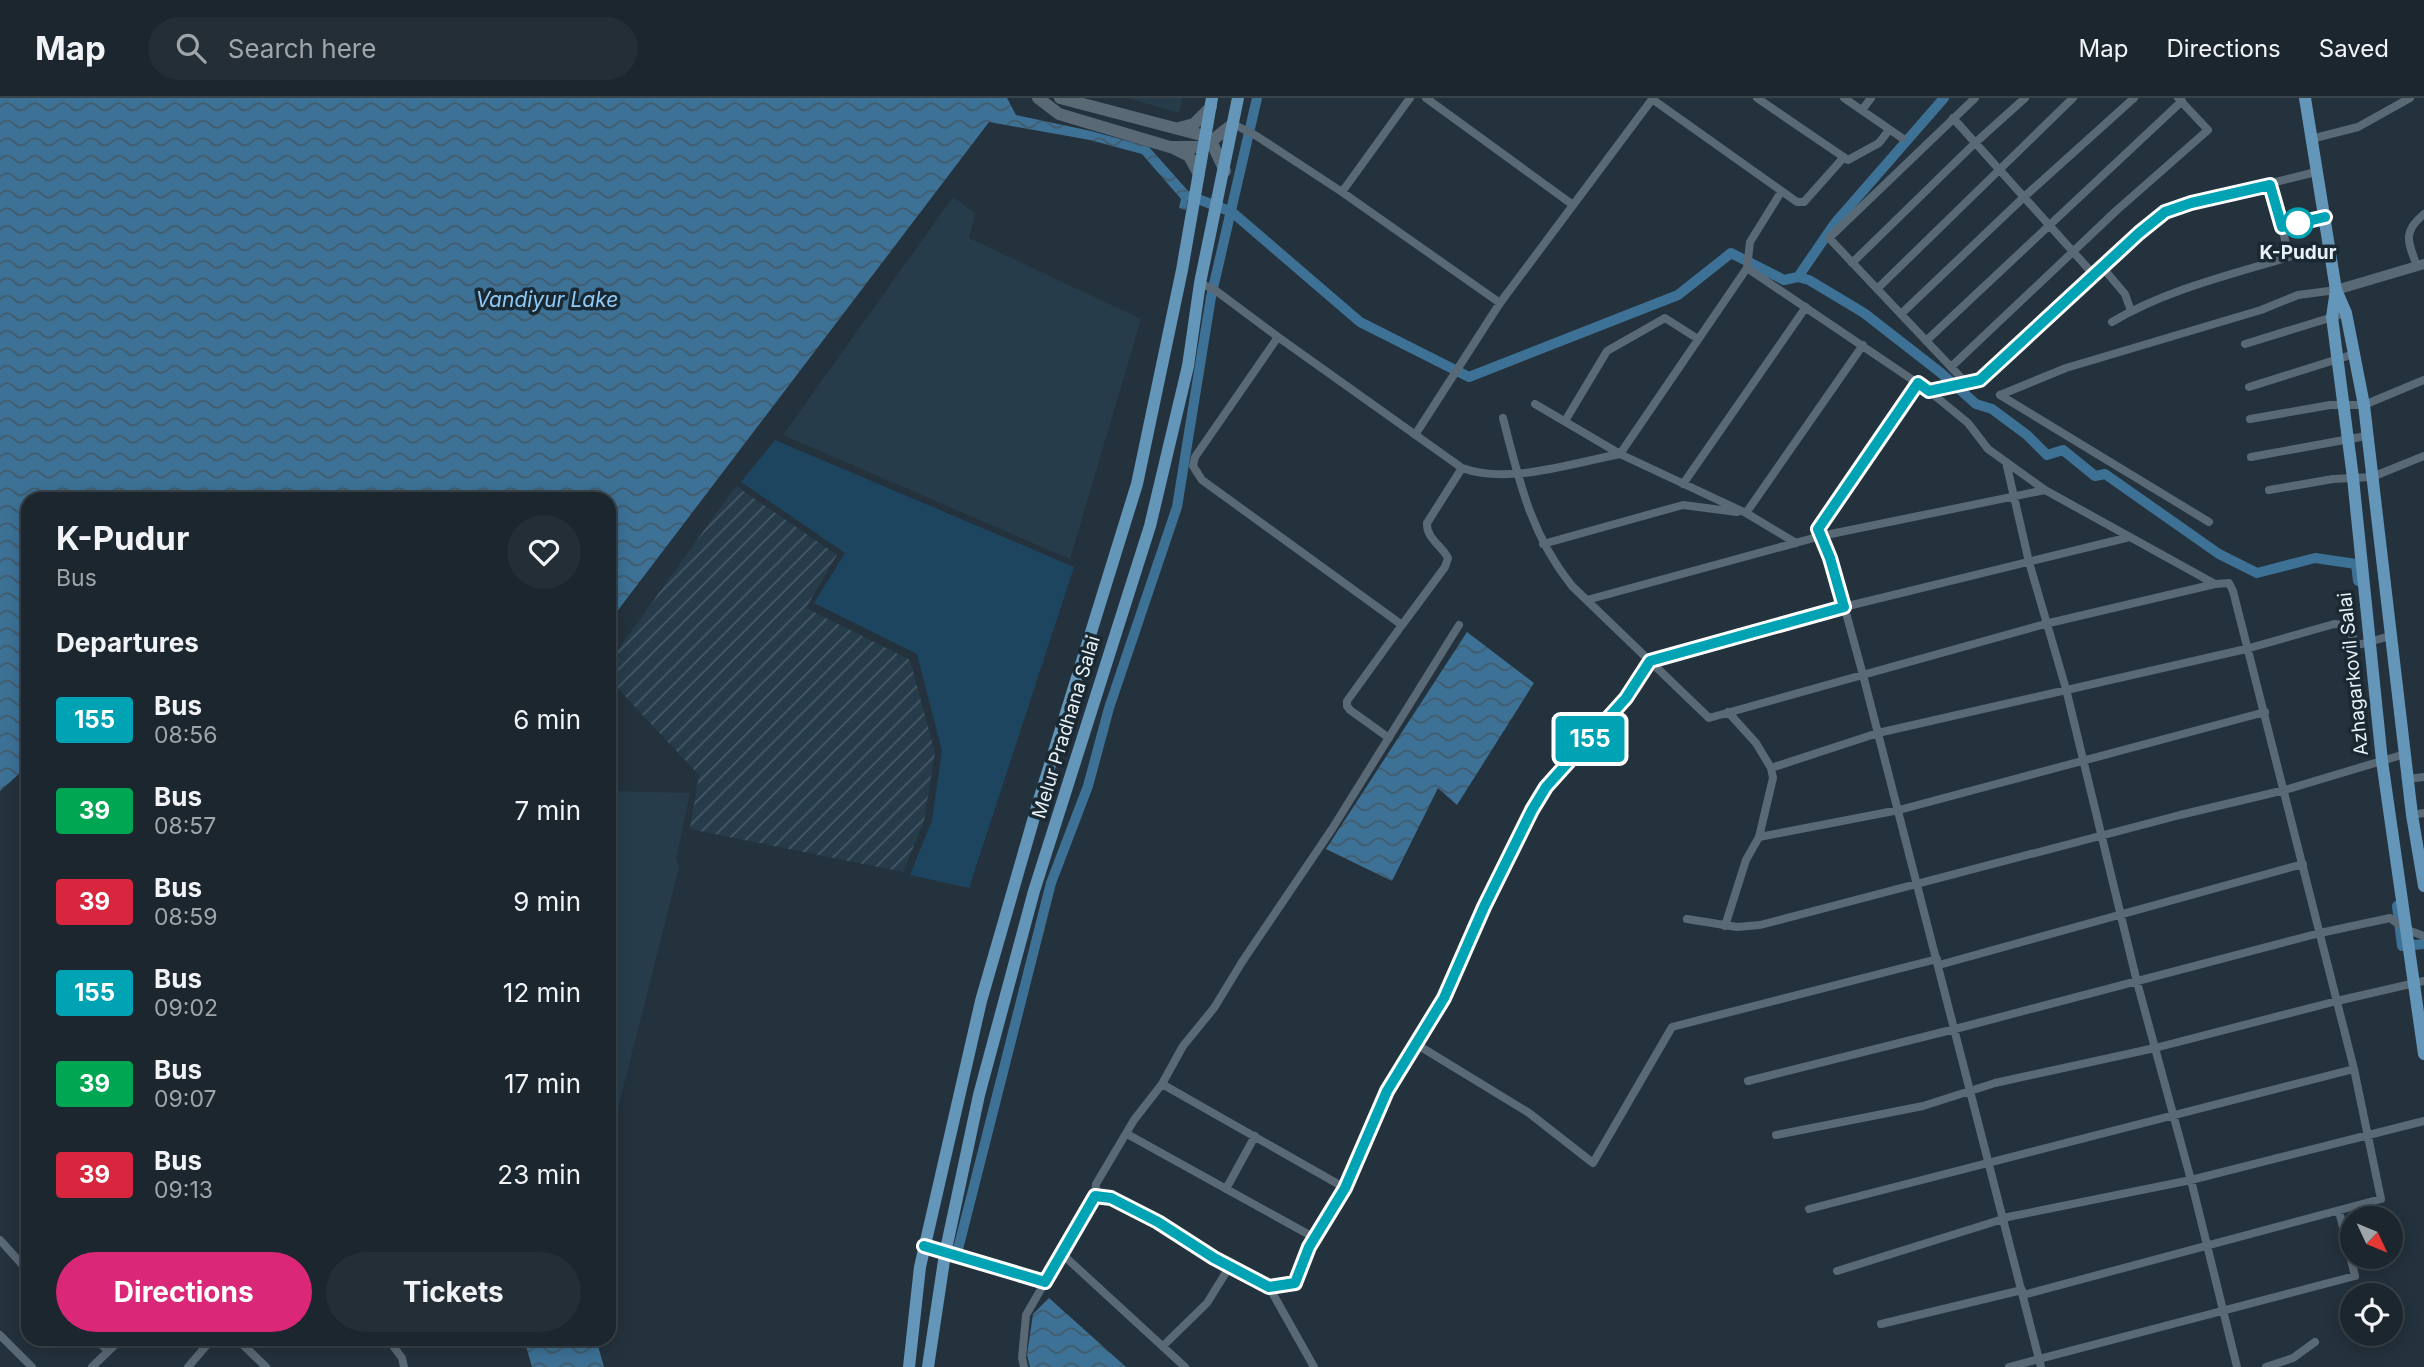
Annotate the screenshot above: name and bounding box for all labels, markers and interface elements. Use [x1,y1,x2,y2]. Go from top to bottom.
search box [148,17,638,80]
text: Map [35,28,106,68]
icon: search [172,29,210,67]
text: Search here [228,33,376,64]
text: Map [2079,34,2128,63]
text: Directions [2166,34,2281,63]
text: Saved [2319,34,2389,63]
marker: K-Pudur [2283,208,2313,238]
place label: K-Pudur [2260,241,2337,264]
water label: Vandiyur Lake [476,287,618,312]
button: heart [507,515,581,589]
text: K-Pudur [56,518,189,558]
text: Bus [56,564,97,592]
street label: Azhagarkovil Salai [2333,591,2373,757]
text: Departures [56,627,199,658]
street label: Melur Pradhana Salai [1027,633,1105,821]
text: Bus [154,690,202,721]
text: 6 min [513,704,581,735]
text: 155 [74,705,115,734]
line badge: 155 [1550,716,1630,762]
text: 08:56 [154,721,218,749]
text: 155 [1569,724,1611,753]
text: Bus [154,781,202,812]
text: 7 min [515,795,581,826]
text: 39 [79,796,110,825]
text: 08:57 [154,812,216,840]
text: Bus [154,872,202,903]
text: 9 min [513,886,581,917]
text: 39 [79,887,110,916]
text: 08:59 [154,903,218,931]
text: Bus [154,963,202,994]
text: 12 min [503,977,581,1008]
text: 155 [74,978,115,1007]
text: 09:02 [154,994,218,1022]
text: Bus [154,1054,202,1085]
text: 17 min [504,1068,581,1099]
text: 39 [79,1069,110,1098]
text: 09:07 [154,1085,216,1113]
text: Bus [154,1145,202,1176]
text: 23 min [497,1159,581,1190]
text: 39 [79,1160,110,1189]
text: 09:13 [154,1176,213,1204]
north arrow [2340,1206,2403,1269]
map controls [2340,1206,2403,1346]
button: Directions [56,1252,312,1332]
button: Tickets [326,1252,581,1332]
button: locate [2340,1283,2403,1346]

